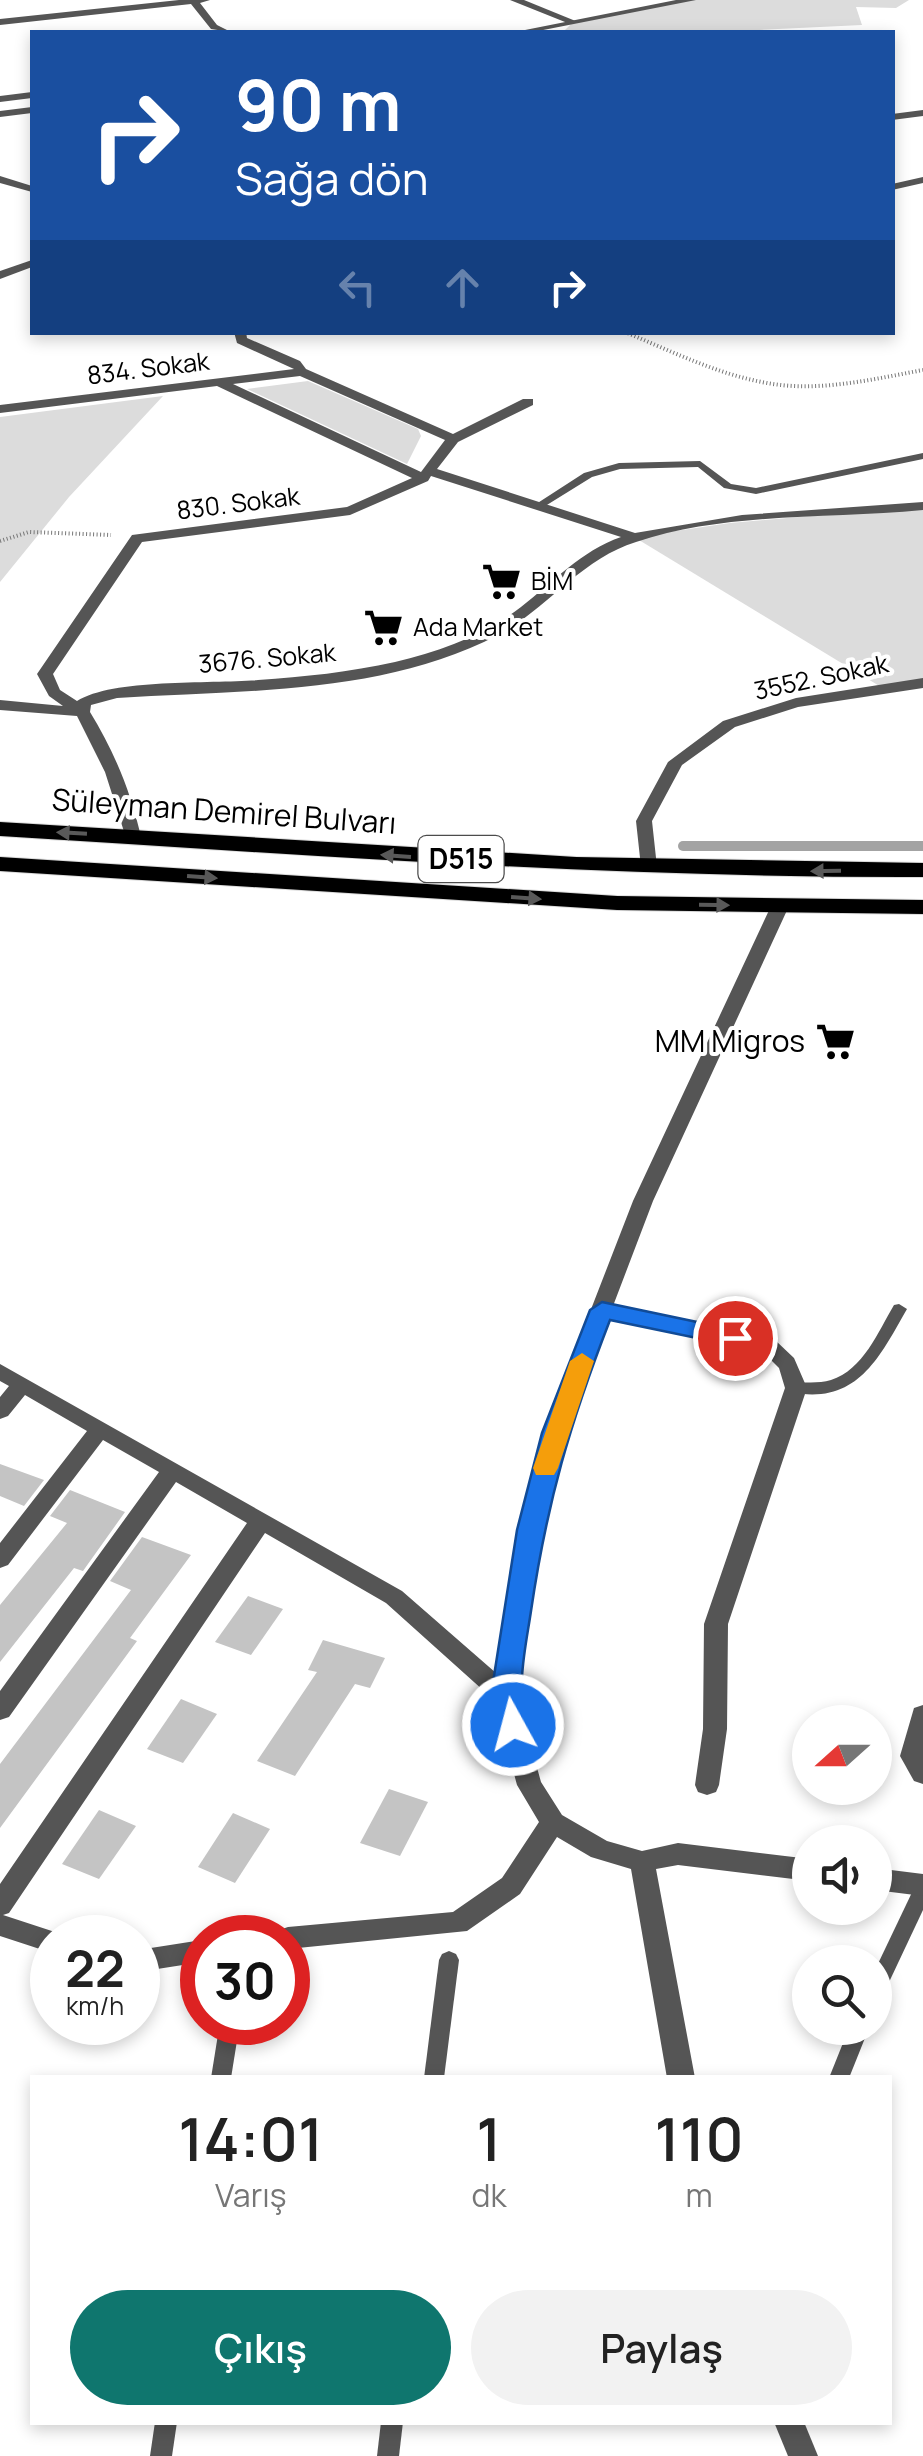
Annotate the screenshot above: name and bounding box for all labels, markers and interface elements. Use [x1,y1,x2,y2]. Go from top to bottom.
text: 90 m [235,56,402,152]
icon: right [70,70,200,200]
text: Sağa dön [235,147,428,209]
icon: left [330,260,385,315]
icon: ahead [435,260,490,315]
icon: right [540,260,595,315]
street label: 834. Sokak [85,343,212,392]
street label: 830. Sokak [174,478,302,527]
supermarket icon: BİM [480,560,522,602]
place label: BİM [531,563,573,598]
supermarket icon: Ada Market [362,606,404,648]
place label: Ada Market [413,609,543,644]
street label: 3676. Sokak [197,634,338,681]
street label: 3552. Sokak [751,645,892,708]
street label: Süleyman Demirel Bulvarı [51,778,398,843]
one-way arrow [55,825,87,841]
road number: D515 [418,836,504,882]
one-way arrow [379,848,411,864]
one-way arrow [809,864,841,880]
one-way arrow [187,869,219,885]
one-way arrow [511,890,543,906]
one-way arrow [699,897,731,913]
place label: MM Migros [655,1020,805,1061]
supermarket icon: MM Migros [814,1021,856,1063]
pin [693,1296,778,1381]
icon: arrive [708,1311,763,1366]
position arrow [461,1673,565,1777]
north arrow [792,1705,892,1805]
map controls [792,1705,892,2045]
button: sound [792,1825,892,1925]
speed limit sign: 30 [180,1915,310,2045]
text: 22 [65,1934,125,2002]
button: search [792,1945,892,2045]
text: km/h [66,1988,124,2023]
text: 14:01 [178,2097,323,2179]
text: 1 [476,2097,502,2179]
text: 110 [655,2097,744,2179]
text: Varış [215,2173,286,2217]
text: dk [471,2173,506,2217]
text: m [686,2173,713,2217]
button: Çıkış [70,2290,451,2405]
button: Paylaş [471,2290,852,2405]

